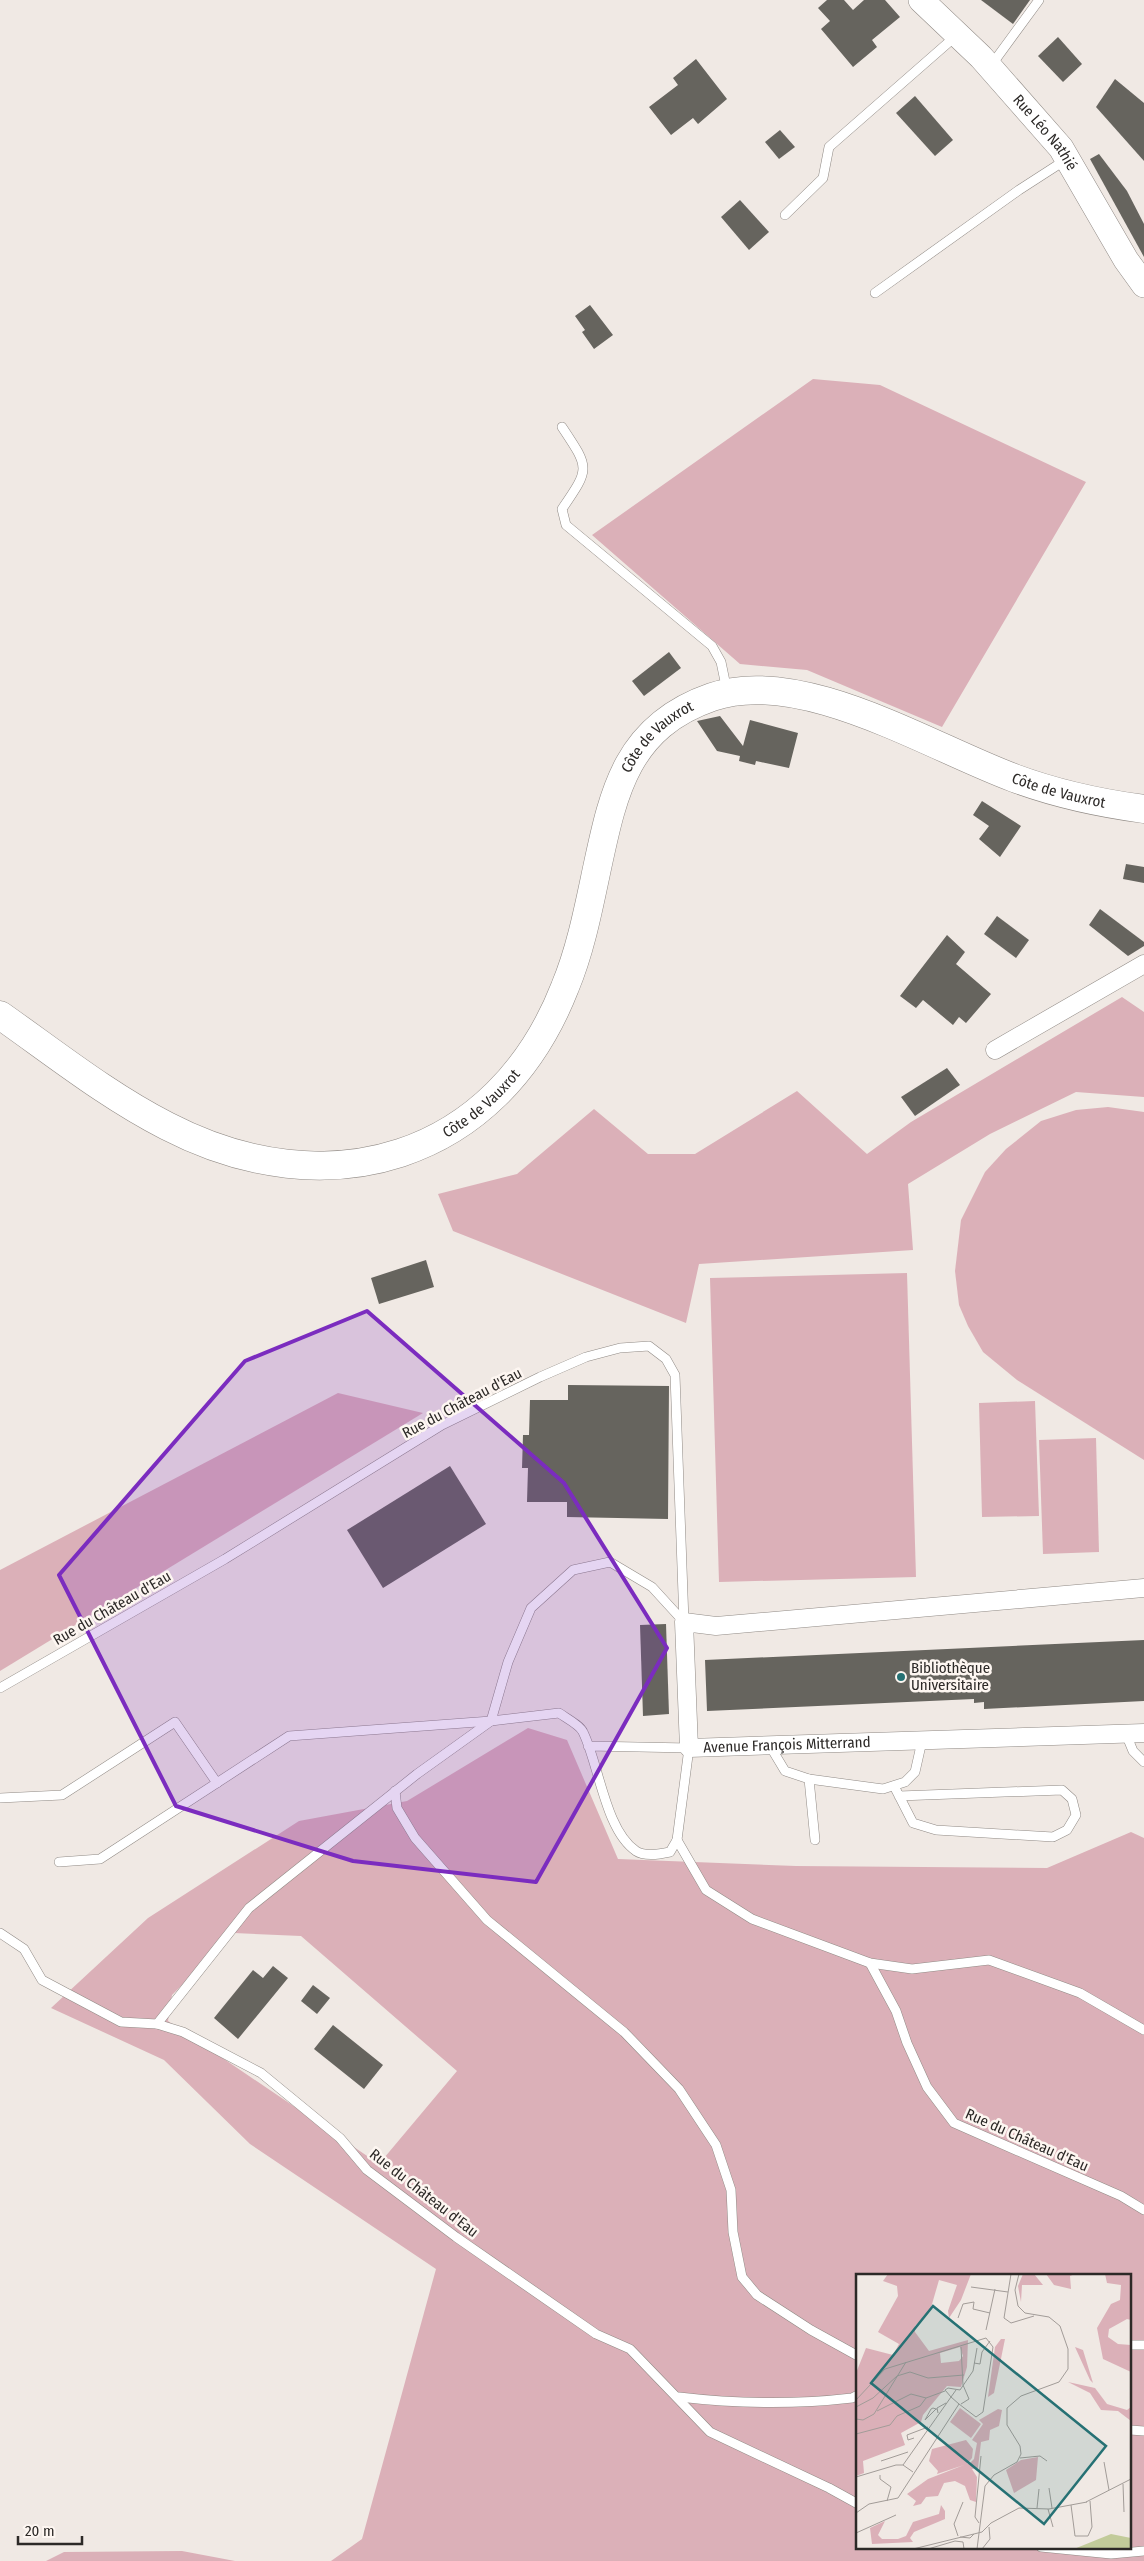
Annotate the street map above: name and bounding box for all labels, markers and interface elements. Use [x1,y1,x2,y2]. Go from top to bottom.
street label: Rue Léo Nathié [1009,91,1081,174]
street label: Côte de Vauxrot [617,697,696,776]
street label: Côte de Vauxrot [1009,769,1107,812]
street label: Côte de Vauxrot [440,1066,524,1141]
street label: Rue du Château d'Eau [399,1364,525,1442]
street label: Rue du Château d'Eau [50,1567,174,1649]
place label: Bibliothèque Universitaire [911,1659,990,1694]
marker: Bibliothèque Universitaire [895,1671,907,1683]
street label: Avenue François Mitterrand [703,1733,871,1757]
street label: Rue du Château d'Eau [963,2105,1091,2175]
street label: Rue du Château d'Eau [366,2145,482,2241]
inset map [856,2274,1132,2548]
scale bar [18,2514,81,2546]
text: 20 m [25,2522,55,2540]

